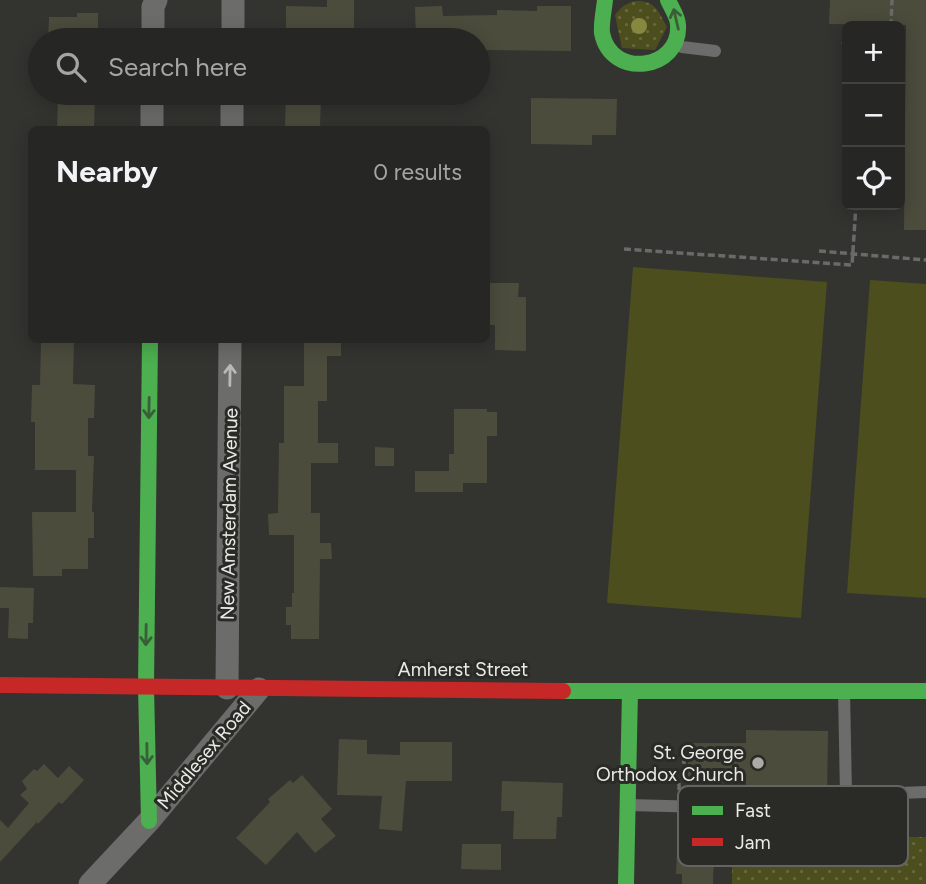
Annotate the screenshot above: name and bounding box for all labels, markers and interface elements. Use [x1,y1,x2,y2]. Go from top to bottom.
one-way arrow [668,8,681,30]
map controls [842,21,905,210]
button: + [842,21,905,84]
search box [28,28,490,105]
icon: search [52,48,90,86]
text: Search here [108,51,247,83]
button: − [842,84,905,147]
button: locate [842,147,905,210]
text: Nearby [56,153,158,190]
text: 0 results [373,158,462,186]
one-way arrow [223,364,237,387]
one-way arrow [142,396,156,419]
street label: New Amsterdam Avenue [216,408,242,620]
one-way arrow [139,623,153,646]
street label: Amherst Street [398,658,528,681]
street label: Middlesex Road [152,696,256,814]
place label: St. George Orthodox Church [596,741,744,786]
one-way arrow [141,742,154,765]
marker: St. George Orthodox Church [750,755,766,771]
legend [678,786,908,866]
text: Fast [735,799,771,822]
text: Jam [735,831,771,854]

